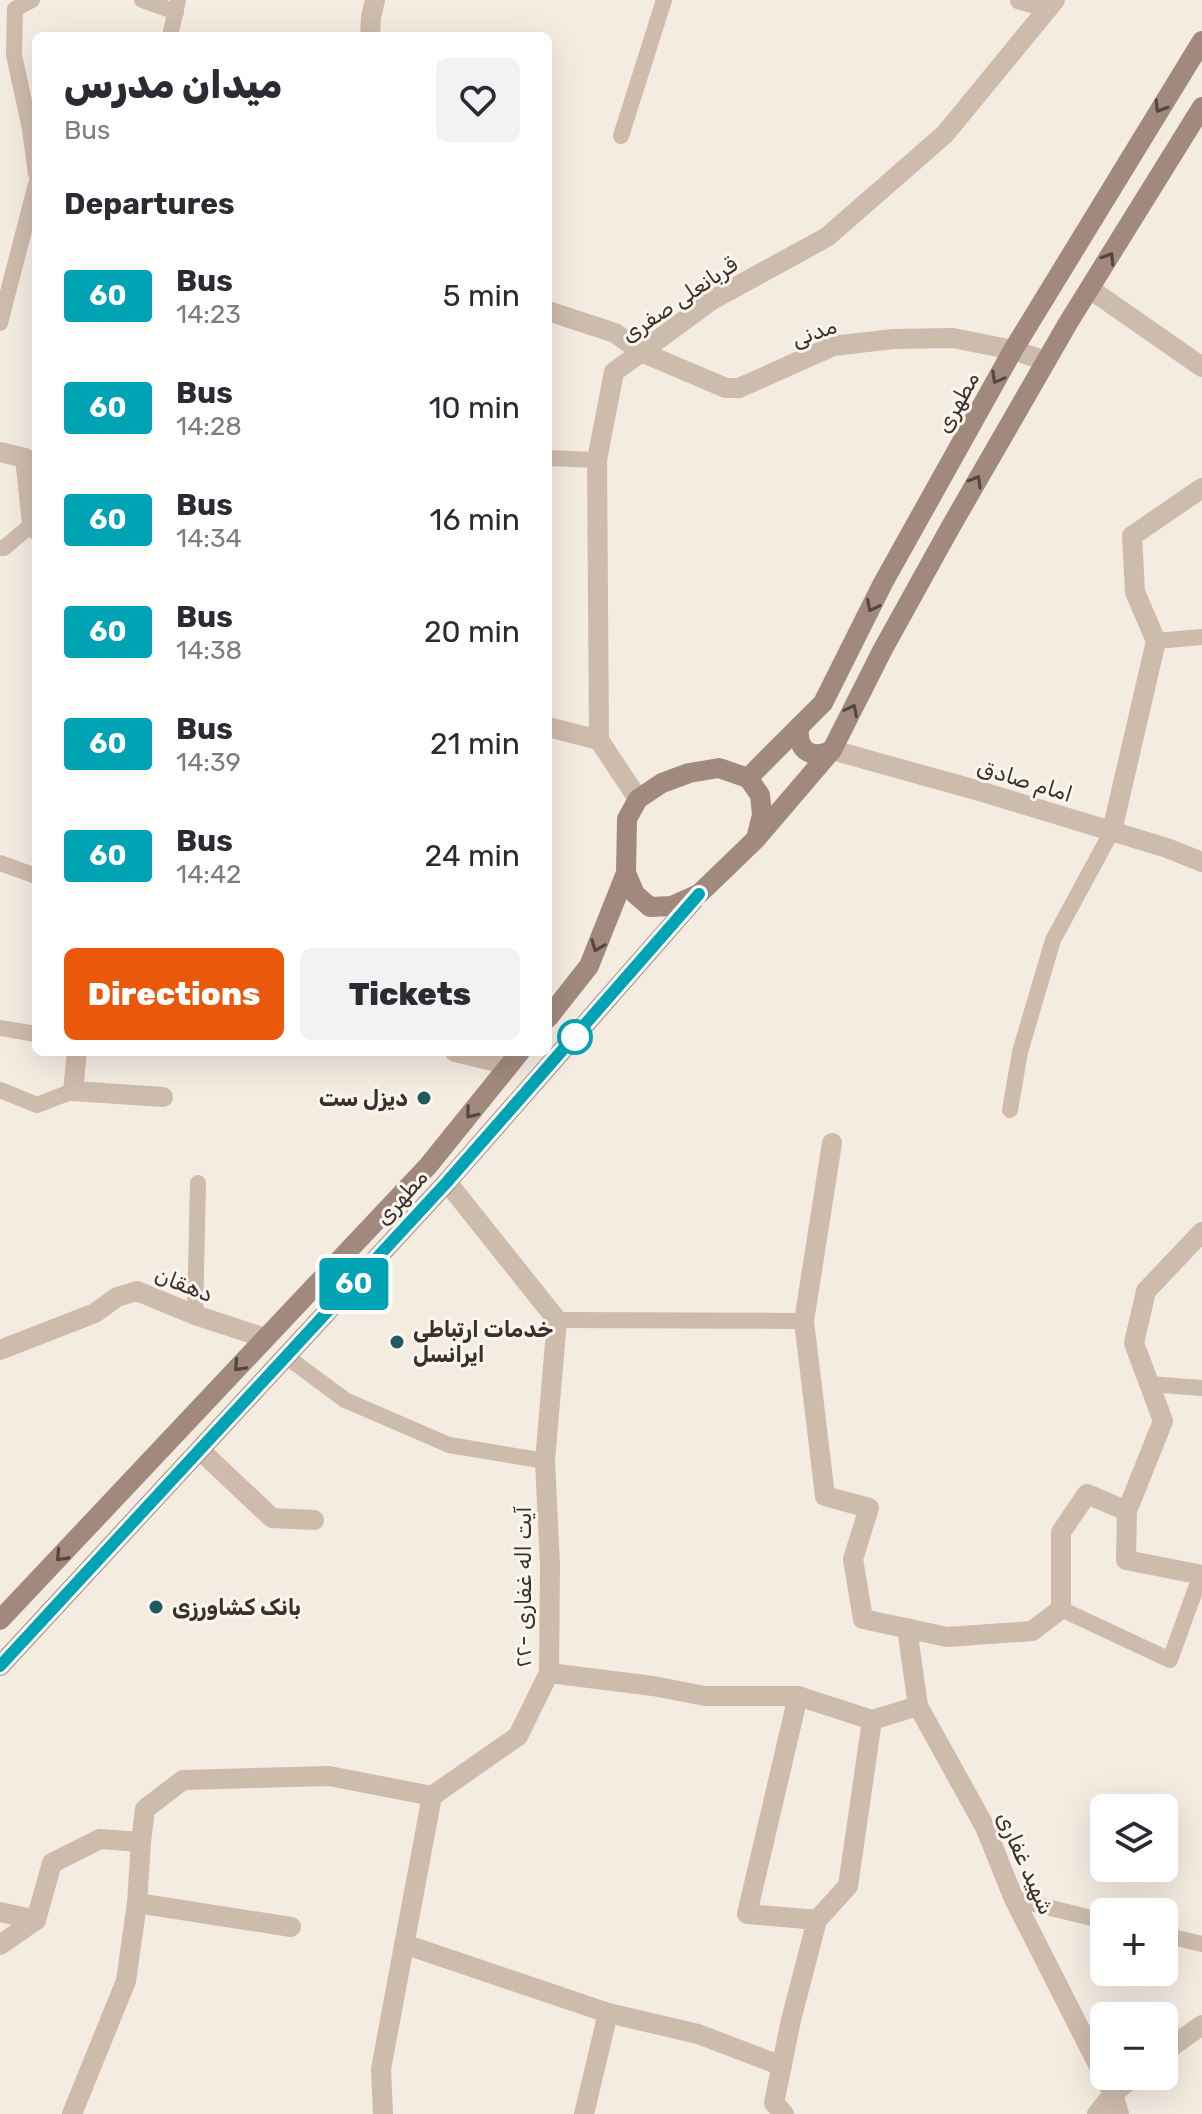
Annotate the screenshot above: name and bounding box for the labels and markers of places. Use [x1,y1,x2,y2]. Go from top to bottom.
unlabelled marker [558,1020,592,1054]
place label: دیزل ست [319,1085,408,1112]
marker: دیزل ست [415,1089,433,1107]
place label: خدمات ارتباطی ایرانسل [413,1316,554,1368]
marker: خدمات ارتباطی ایرانسل [388,1333,406,1351]
place label: بانک کشاورزی [172,1594,301,1621]
marker: بانک کشاورزی [147,1598,165,1616]

